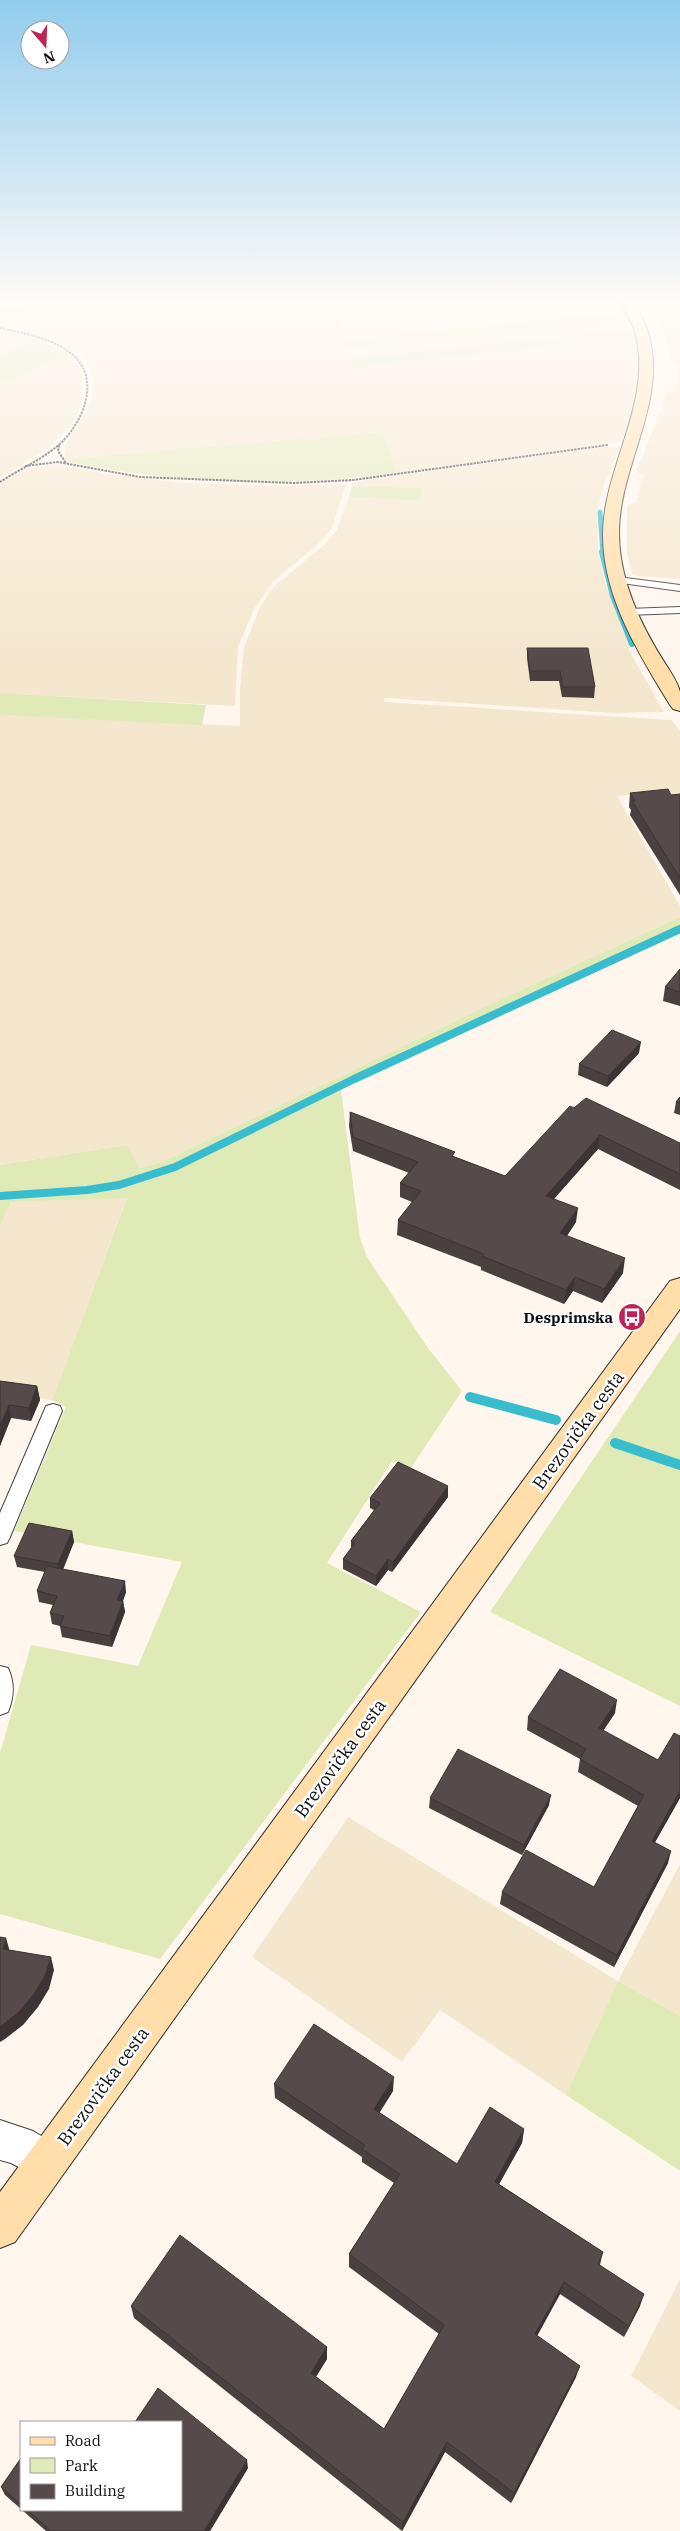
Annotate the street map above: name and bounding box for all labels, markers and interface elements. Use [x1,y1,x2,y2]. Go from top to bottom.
north arrow [20,20,70,70]
text: N [41,47,57,68]
bus stop icon: Desprimska [617,1302,647,1332]
place label: Desprimska [524,1308,613,1327]
street label: Brezovička cesta [527,1366,629,1494]
street label: Brezovička cesta [289,1694,391,1822]
street label: Brezovička cesta [52,2022,154,2150]
legend [20,2421,182,2511]
text: Road [65,2431,101,2450]
text: Park [65,2456,98,2475]
text: Building [65,2481,125,2500]

